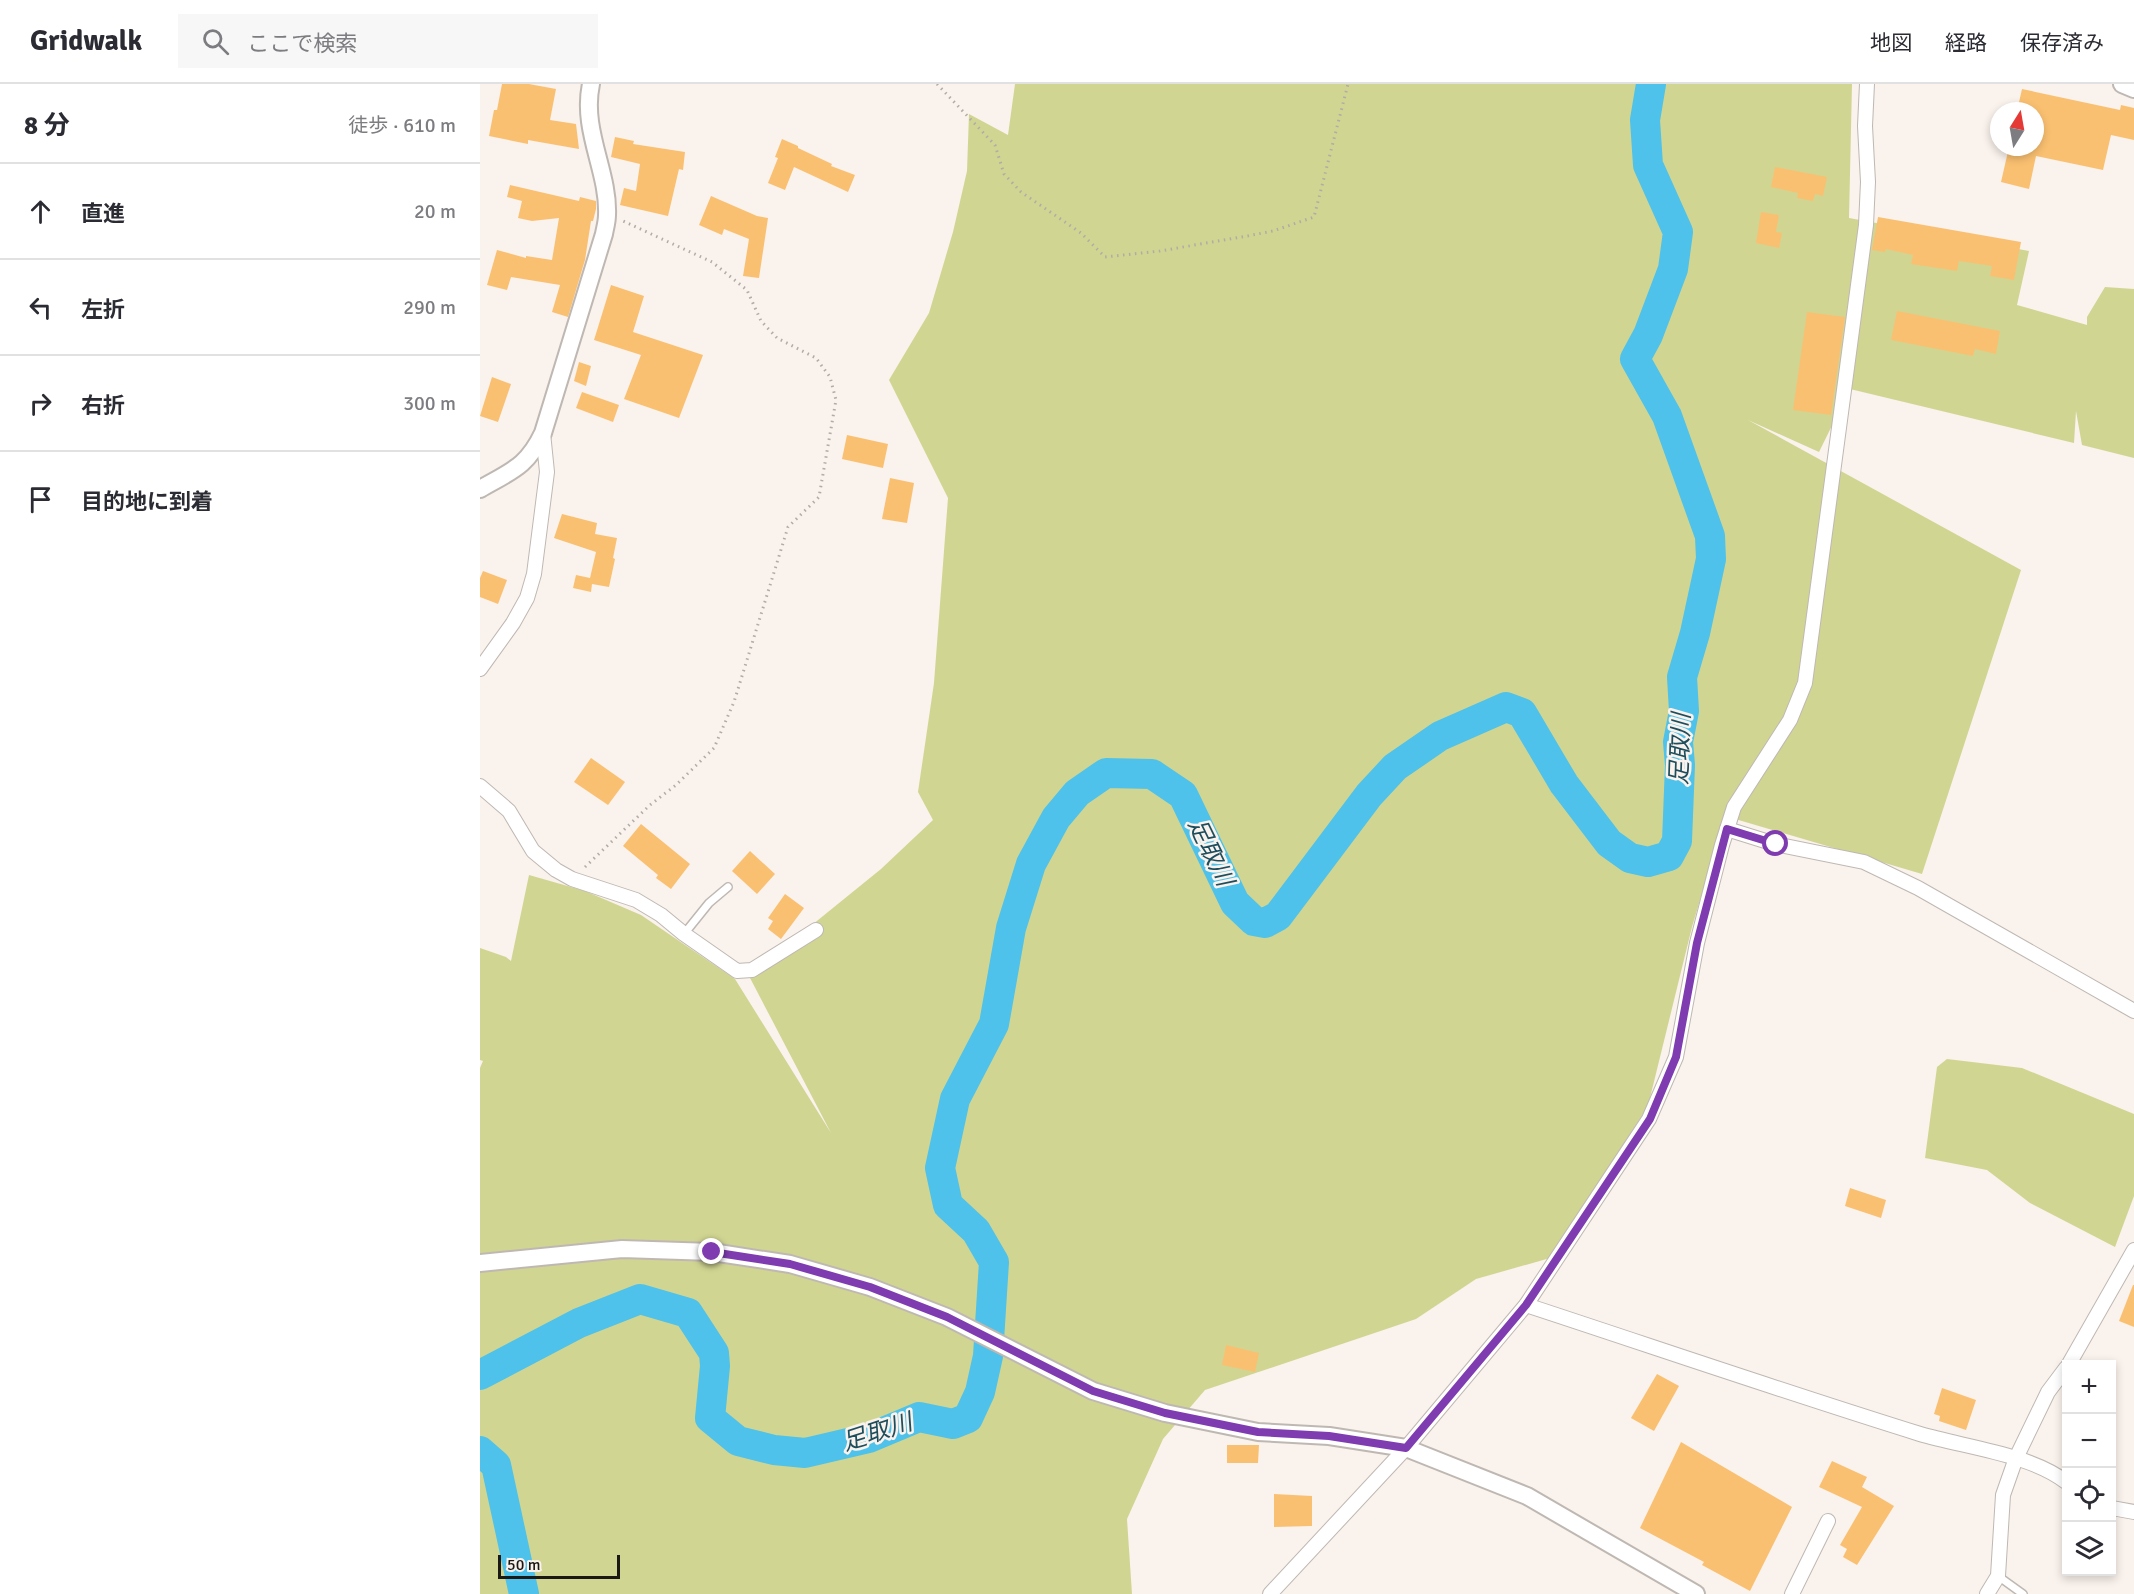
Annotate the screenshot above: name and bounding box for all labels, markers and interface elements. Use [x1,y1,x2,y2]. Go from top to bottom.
search box [178,14,598,68]
text: Gridwalk [30,24,142,58]
icon: search [199,25,232,58]
text: ここで検索 [247,30,357,57]
text: 地図 [1870,30,1912,56]
text: 経路 [1945,30,1987,56]
text: 保存済み [2020,30,2104,56]
north arrow [1990,102,2044,156]
text: 8 分 [24,110,70,142]
text: 徒歩 · 610 m [348,113,456,138]
icon: ahead [24,195,57,228]
text: 20 m [414,199,456,224]
text: 直進 [81,200,125,227]
icon: left [24,291,57,324]
text: 290 m [403,295,456,320]
text: 左折 [81,296,125,323]
icon: right [24,387,57,420]
text: 300 m [403,391,456,416]
text: 右折 [81,392,125,419]
icon: arrive [24,483,57,516]
text: 目的地に到着 [81,488,213,515]
water label: 足取川 [1664,710,1696,786]
water label: 足取川 [1182,813,1242,894]
route start [1762,830,1788,856]
route end [698,1238,724,1264]
map controls [2062,1360,2116,1576]
button: + [2062,1360,2116,1414]
water label: 足取川 [838,1406,919,1457]
button: − [2062,1414,2116,1468]
button: locate [2062,1468,2116,1522]
button: layers [2062,1522,2116,1576]
scale bar [498,1552,620,1580]
text: 50 m [507,1555,541,1575]

